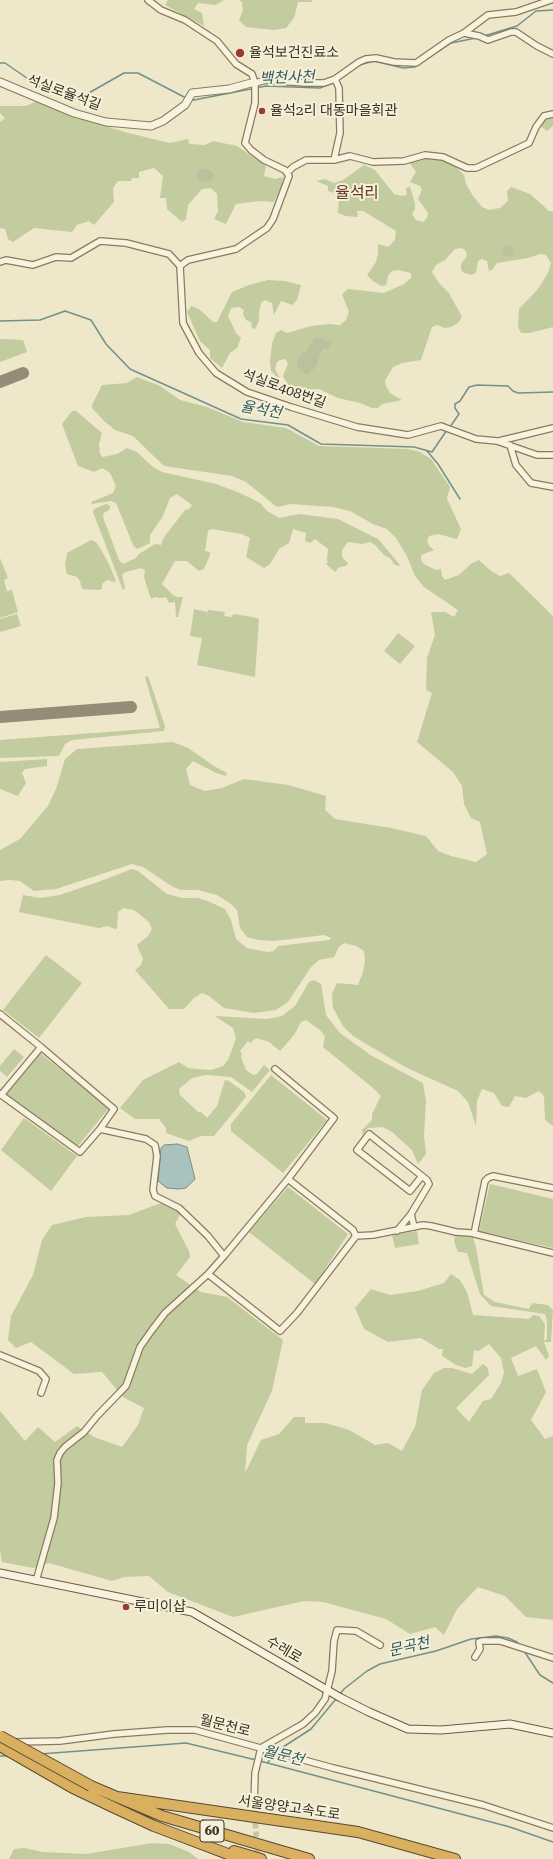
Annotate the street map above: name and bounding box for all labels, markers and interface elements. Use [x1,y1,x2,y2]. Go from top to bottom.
place label: 율석보건진료소 [249,45,339,61]
marker: 율석보건진료소 [234,47,246,59]
water label: 백천사천 [259,68,315,88]
street label: 석실로율석길 [25,72,103,114]
place label: 율석2리 대동마을회관 [270,103,397,119]
marker: 율석2리 대동마을회관 [257,106,267,116]
district label: 율석리 [335,183,379,203]
street label: 석실로408번길 [240,366,328,412]
water label: 율석천 [239,398,283,422]
place label: 루미이샵 [134,1599,186,1615]
marker: 루미이샵 [121,1602,131,1612]
street label: 수레로 [263,1633,305,1667]
water label: 문곡천 [387,1634,431,1660]
street label: 월문천로 [198,1712,252,1740]
water label: 월문천 [261,1742,305,1770]
street label: 서울양양고속도로 [237,1793,341,1823]
road number: 60 [200,1820,224,1842]

